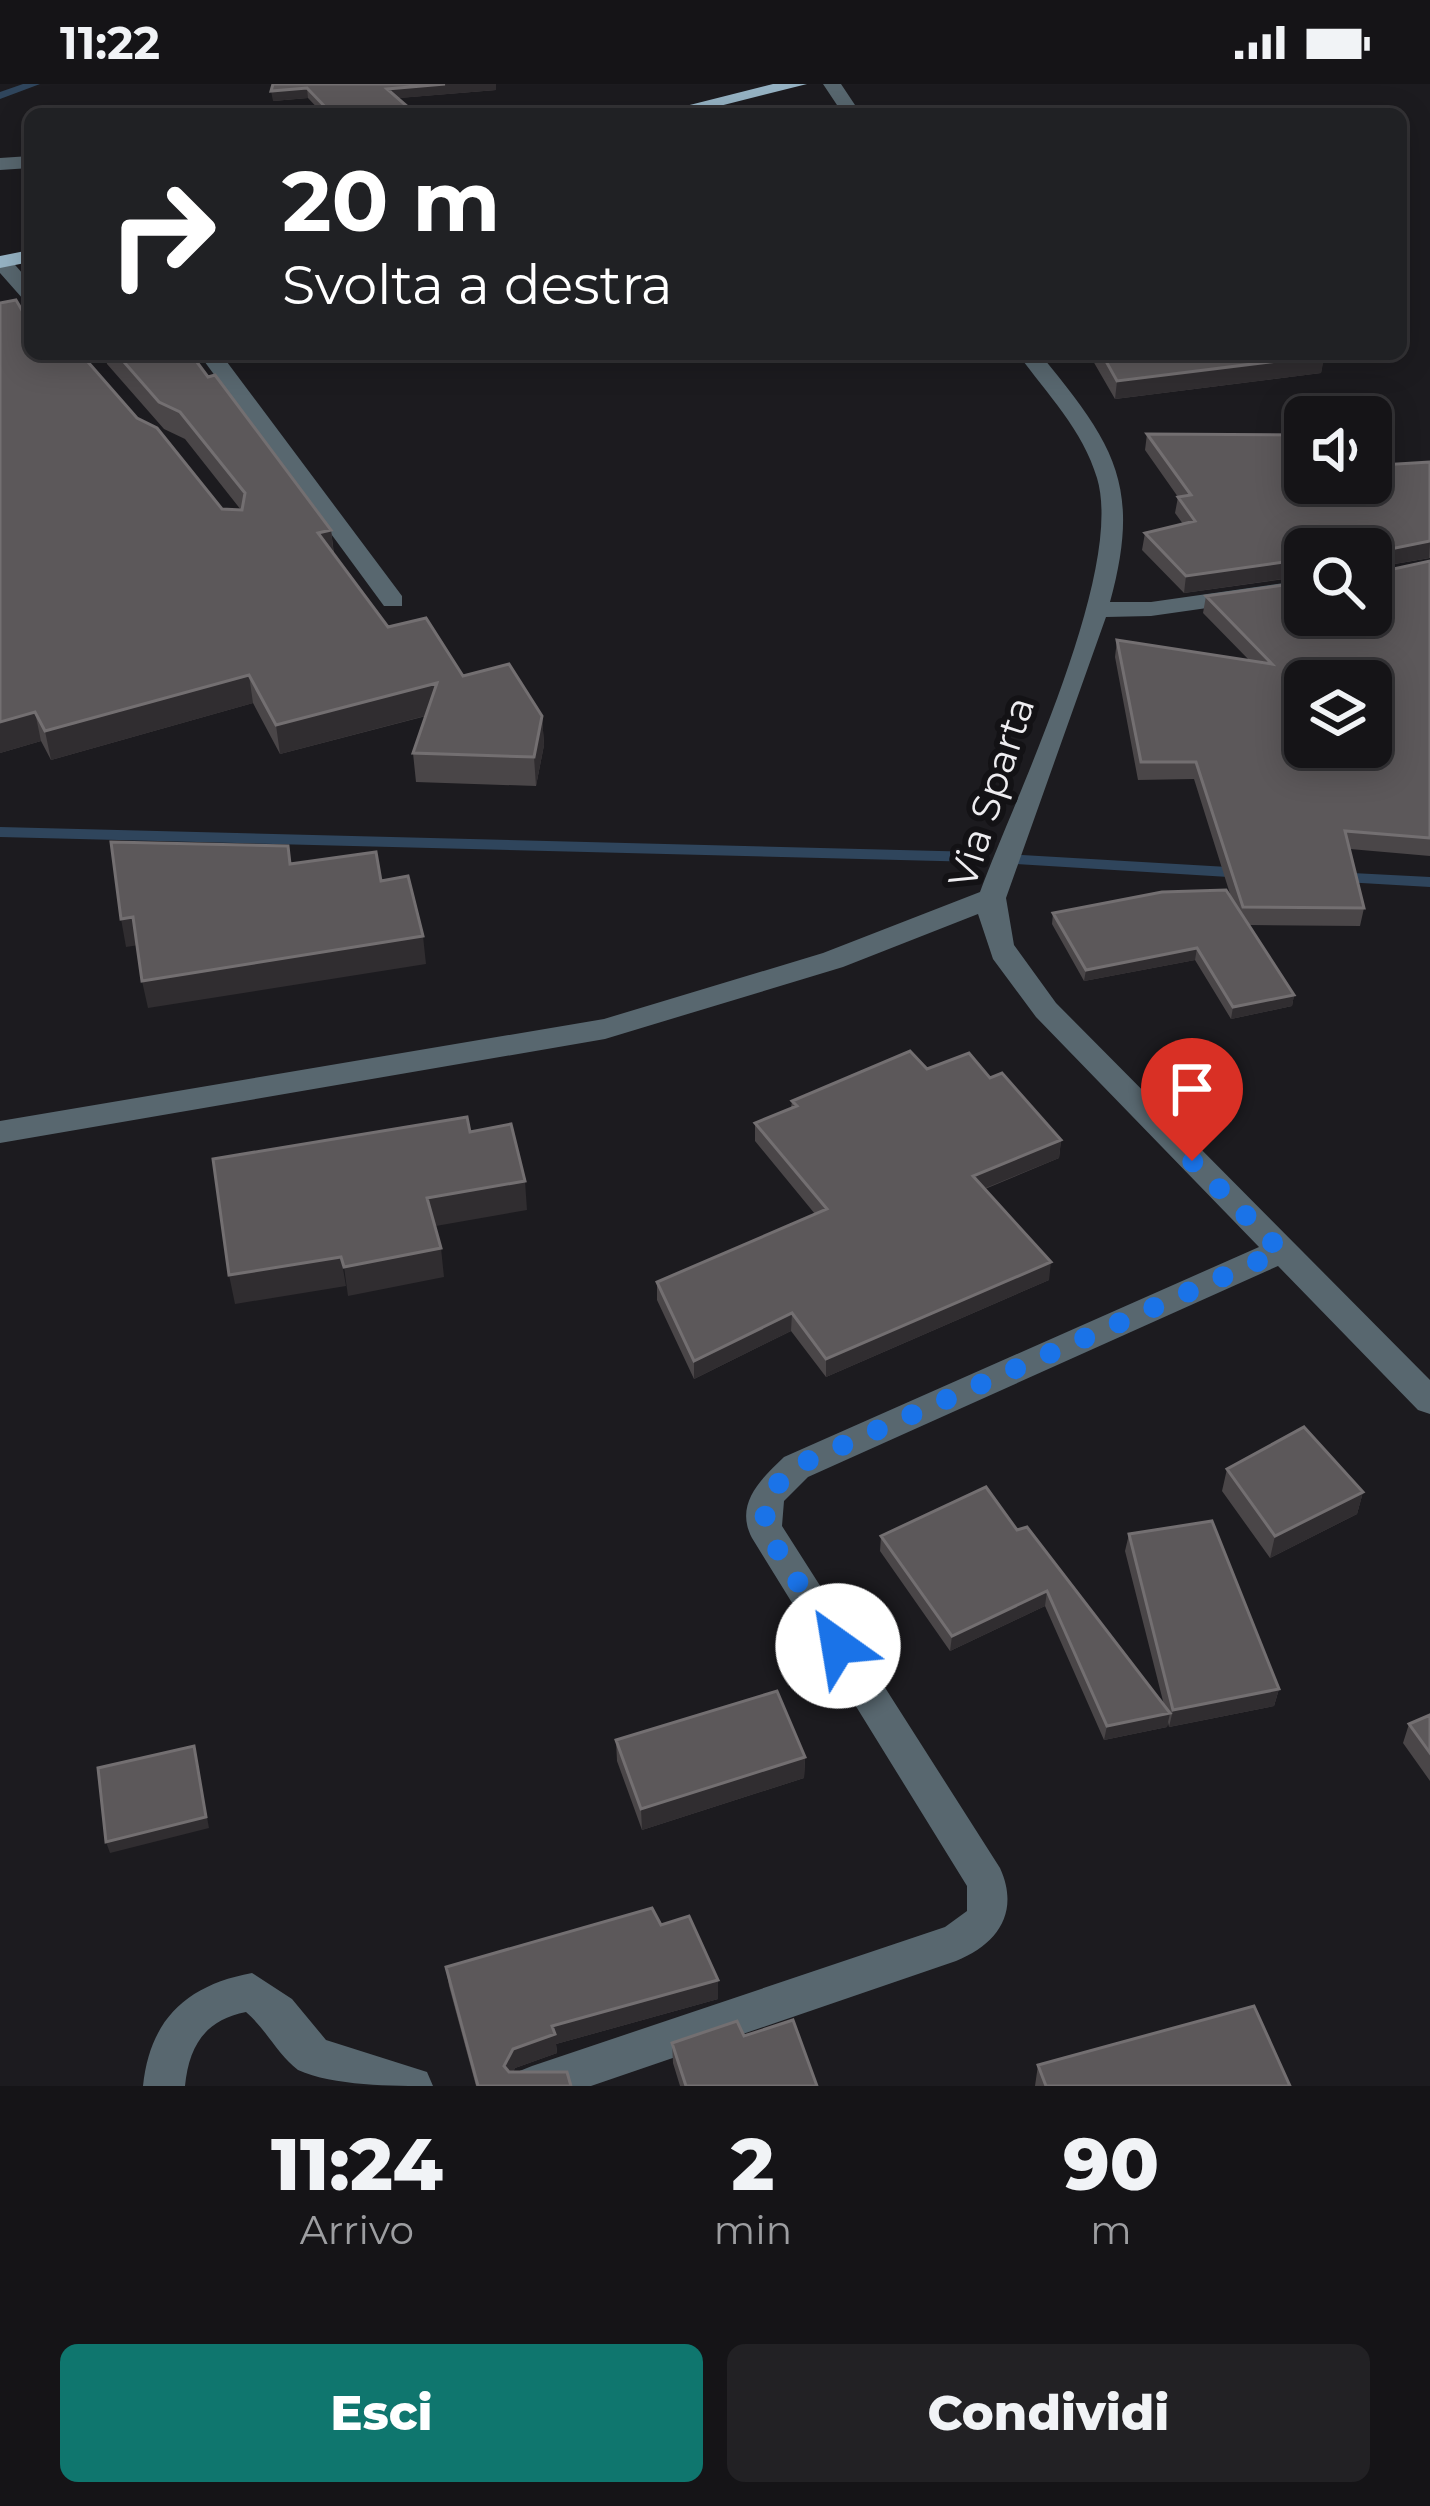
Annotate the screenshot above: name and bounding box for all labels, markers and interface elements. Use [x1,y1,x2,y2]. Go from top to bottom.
text: 11:22 [60,15,160,70]
text: 20 m [282,150,500,252]
icon: right [84,156,240,312]
text: Svolta a destra [282,252,673,318]
map controls [1284,396,1392,768]
button: sound [1284,396,1392,504]
button: search [1284,528,1392,636]
button: layers [1284,660,1392,768]
street label: Via Sparta [938,690,1044,894]
pin [1141,1038,1243,1161]
icon: arrive [1159,1056,1225,1122]
position arrow [775,1583,901,1709]
text: 11:24 [271,2120,443,2208]
text: 2 [731,2120,774,2208]
text: 90 [1063,2120,1159,2208]
text: Arrivo [300,2206,414,2254]
text: min [714,2206,792,2254]
text: m [1090,2206,1132,2254]
button: Esci [60,2344,703,2482]
button: Condividi [727,2344,1370,2482]

